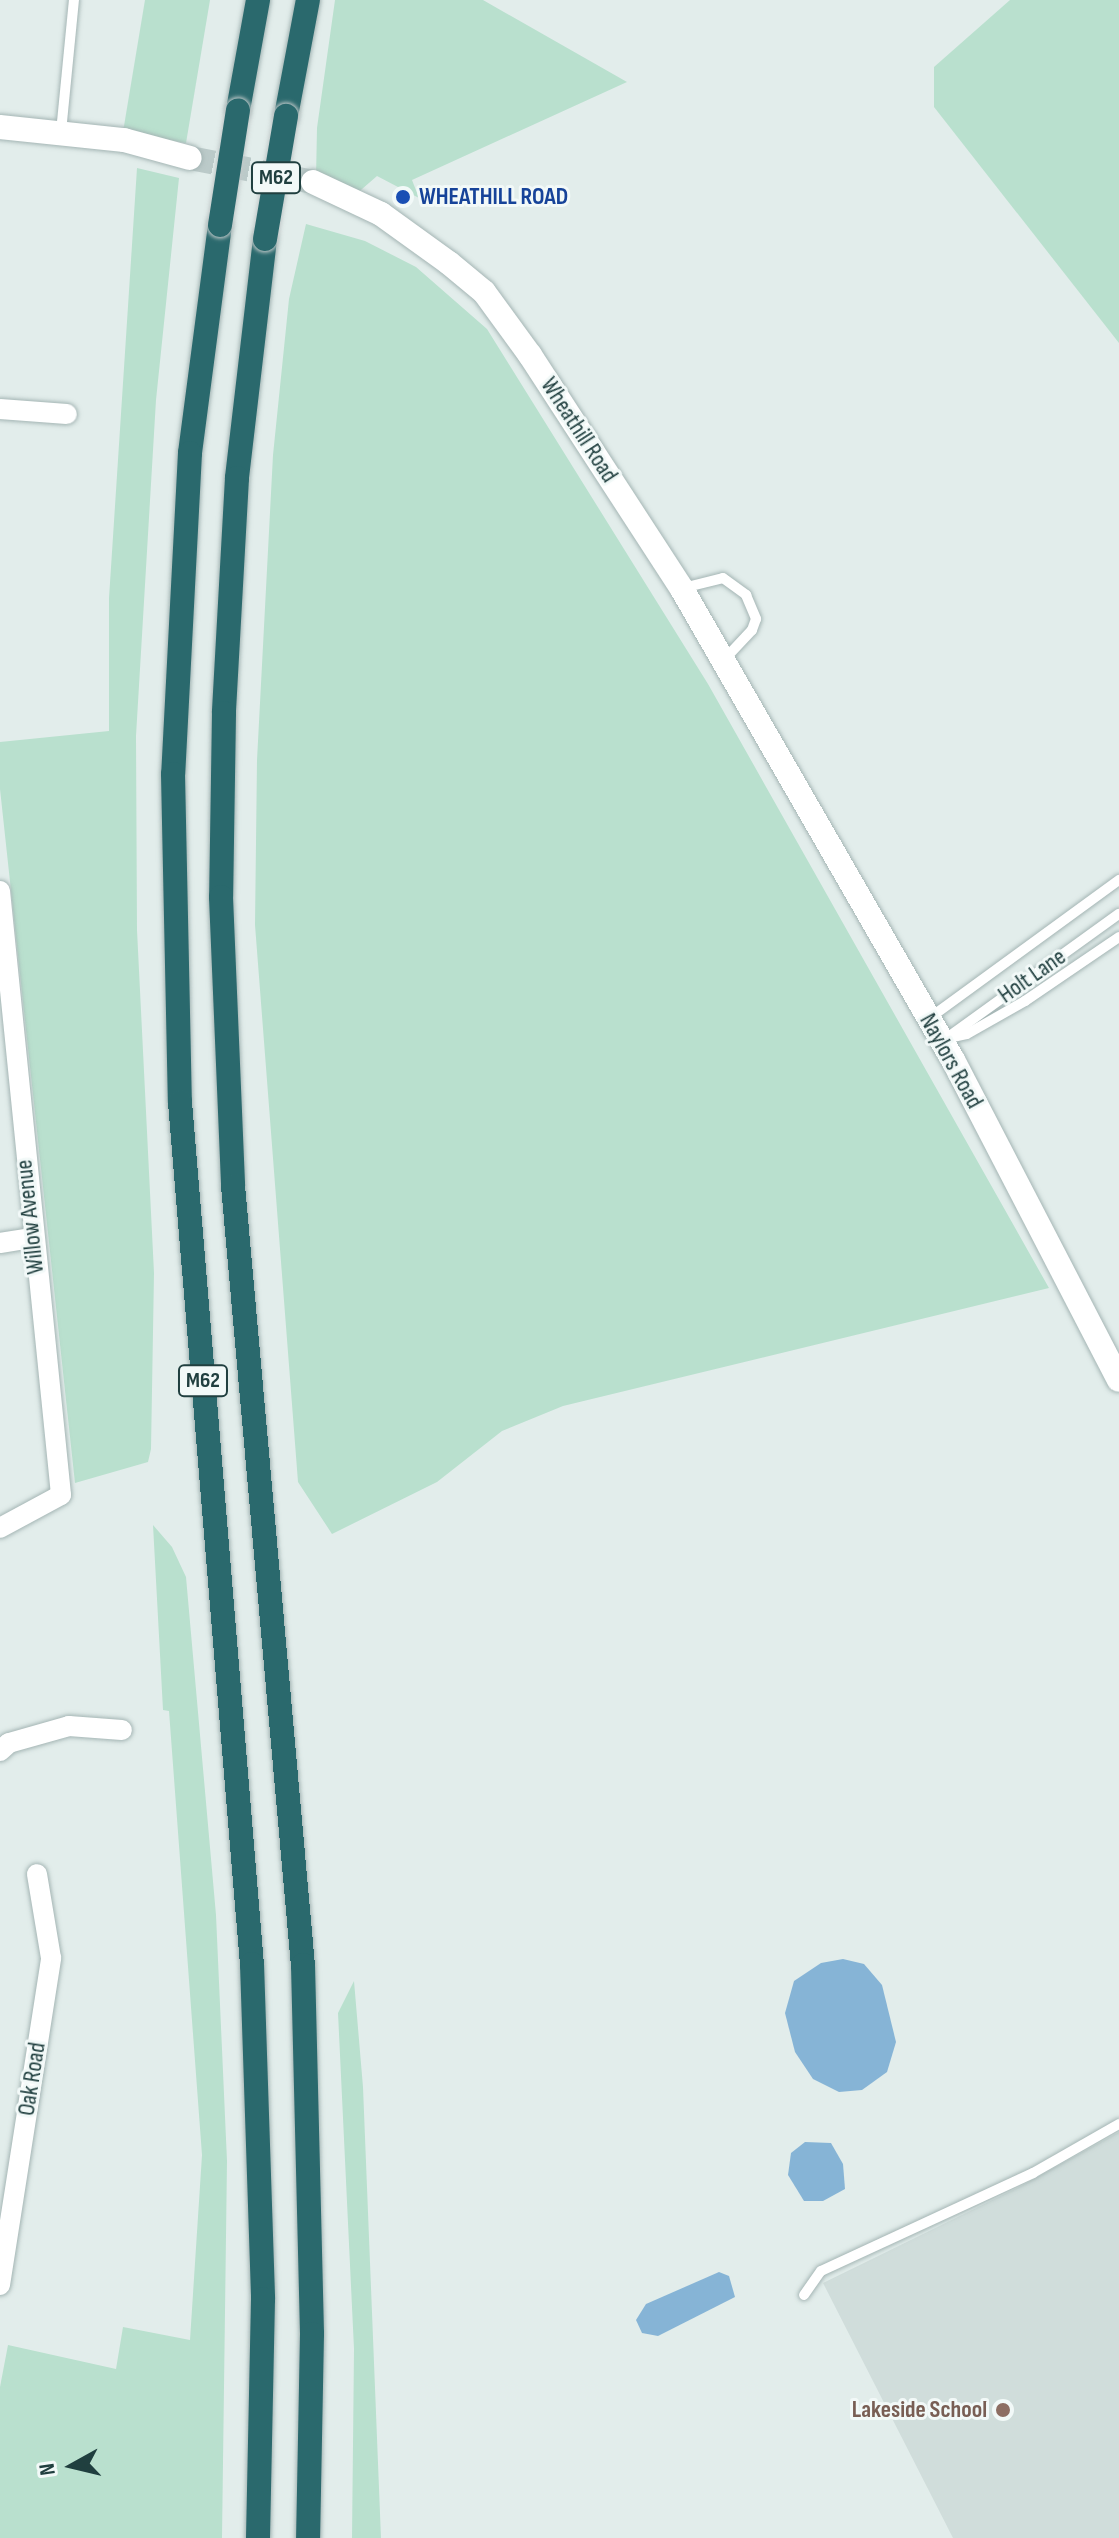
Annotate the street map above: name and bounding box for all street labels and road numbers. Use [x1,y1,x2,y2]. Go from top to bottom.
road number: M62 [250,160,302,196]
street label: Wheathill Road [534,372,624,488]
street label: Holt Lane [993,942,1071,1010]
street label: Naylors Road [913,1009,989,1113]
street label: Willow Avenue [10,1158,50,1276]
road number: M62 [177,1363,229,1399]
street label: Oak Road [12,2040,52,2118]

